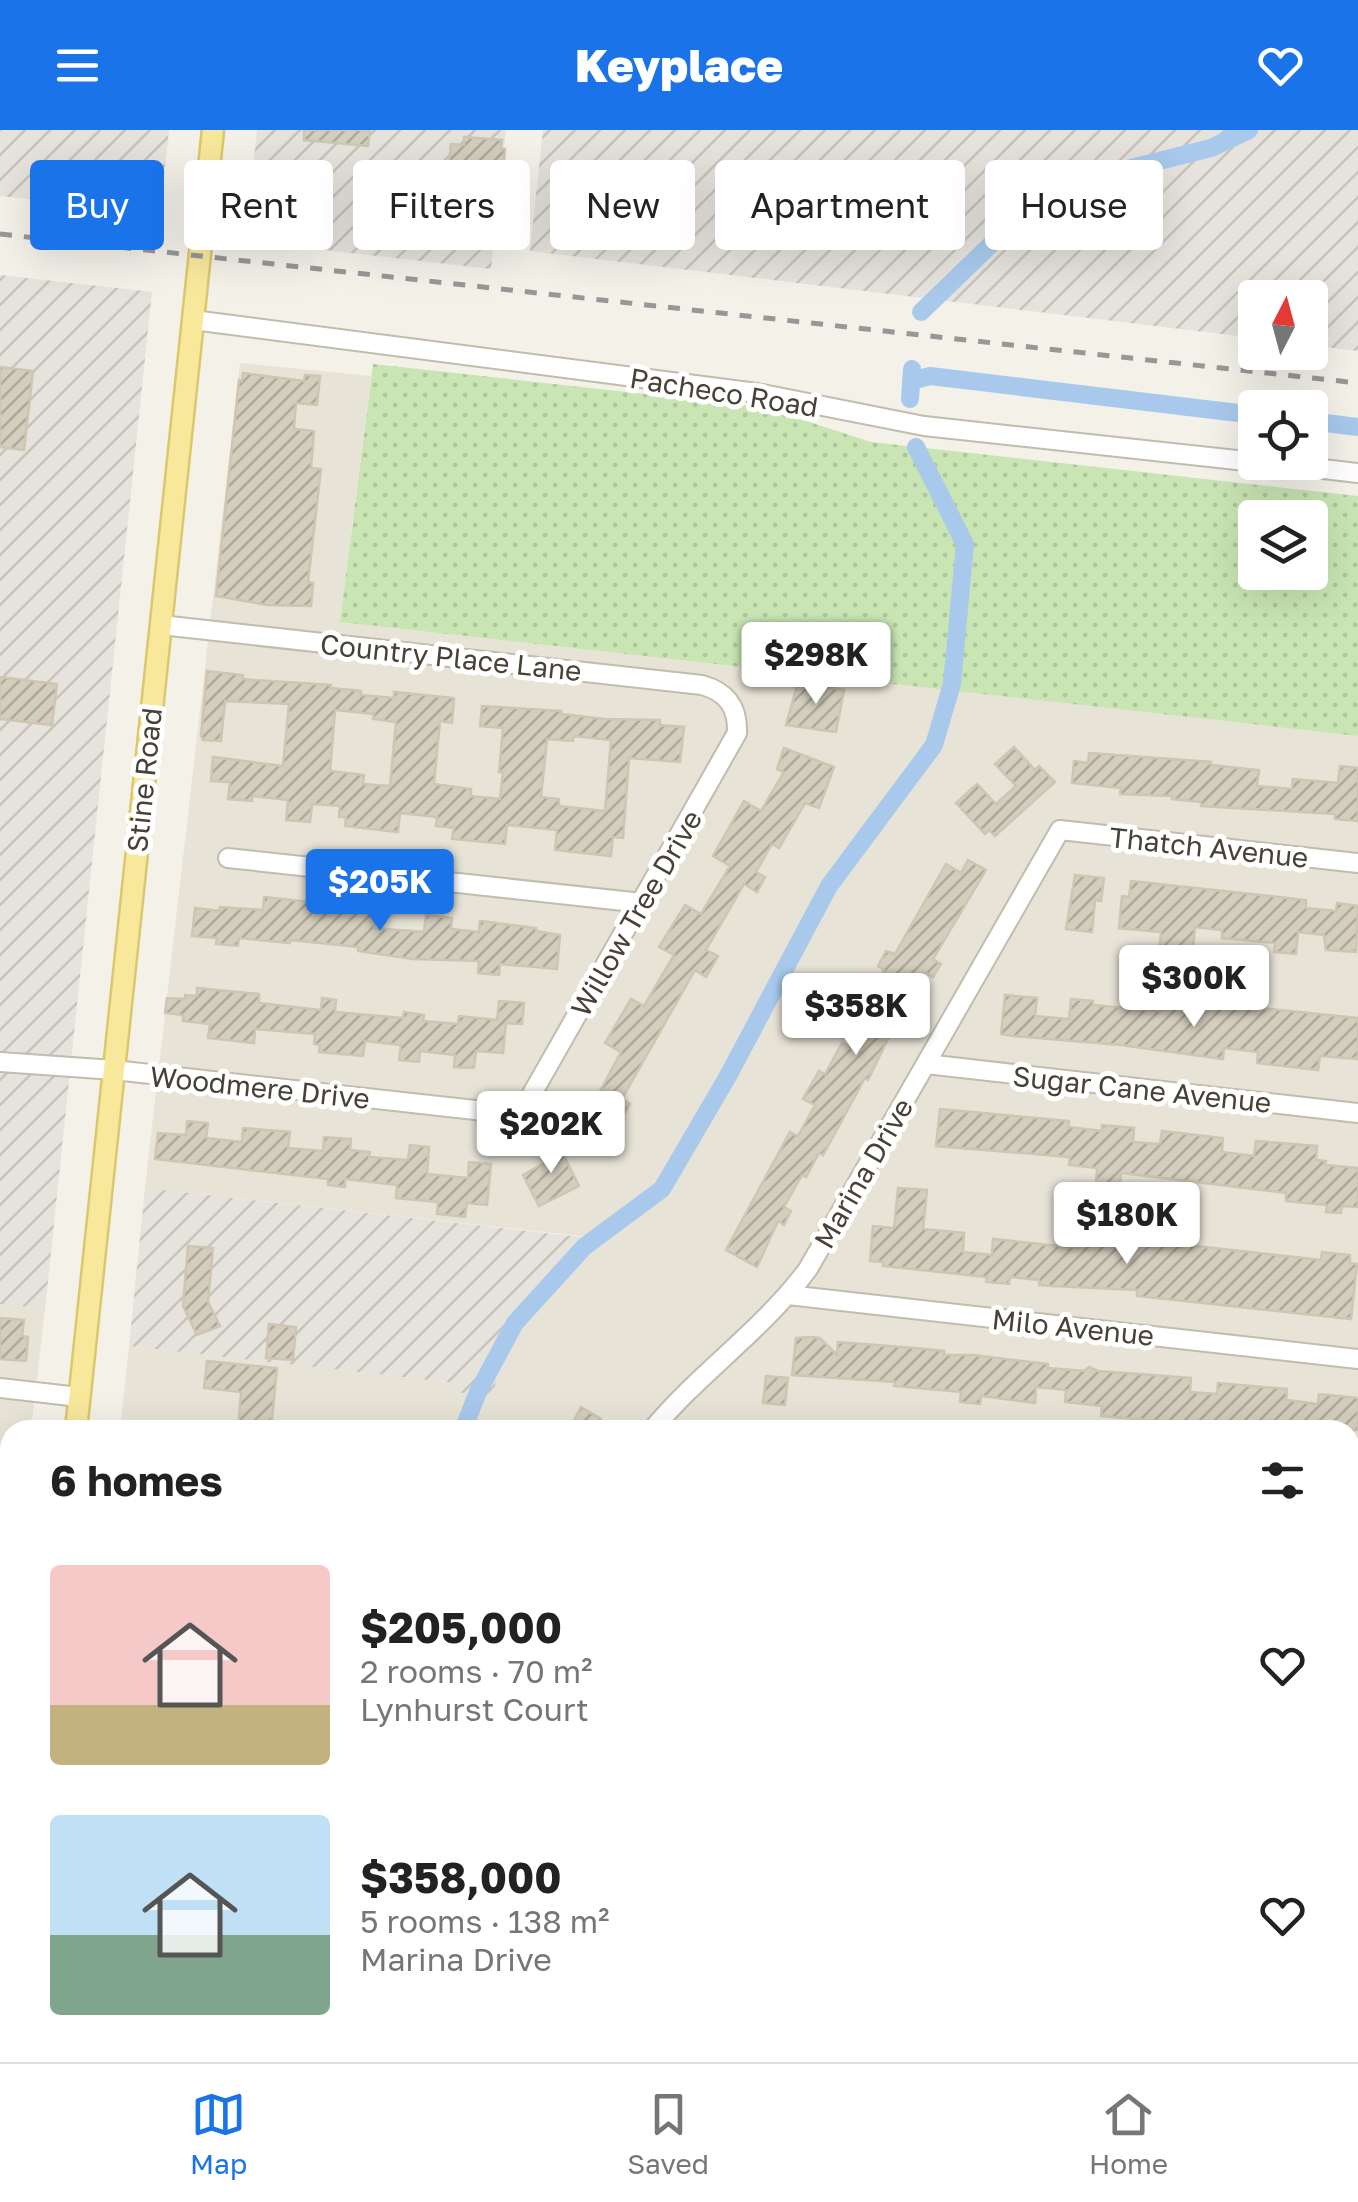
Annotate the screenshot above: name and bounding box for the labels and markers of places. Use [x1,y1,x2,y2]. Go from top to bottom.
pin: $298K [746,622,886,707]
pin: $205K [310,849,450,934]
pin: $300K [1124,945,1264,1030]
pin: $358K [786,973,926,1058]
pin: $202K [481,1091,621,1176]
pin: $180K [1057,1182,1197,1267]

